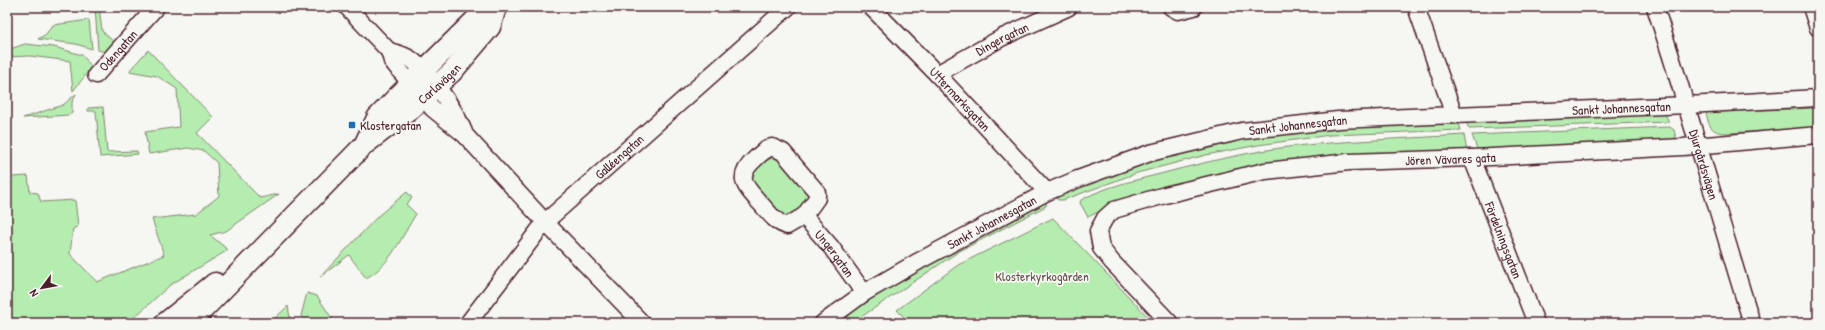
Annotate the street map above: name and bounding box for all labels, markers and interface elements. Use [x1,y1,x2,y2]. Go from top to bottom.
street label: Dingergatan [972,18,1031,60]
street label: Odengatan [95,26,141,75]
street label: Carlavägen [413,59,465,108]
street label: Uttermarksgatan [926,63,995,135]
street label: Sankt Johannesgatan [1572,97,1671,119]
street label: Sankt Johannesgatan [1248,111,1348,139]
place label: Klostergatan [360,116,422,134]
marker: Klostergatan [347,120,357,130]
street label: Djurgårdsvägen [1685,127,1723,202]
street label: Galléengatan [591,130,648,183]
street label: Jören Vävares gata [1405,148,1496,169]
street label: Sankt Johannesgatan [944,190,1040,253]
street label: Fördelningsgatan [1480,198,1527,281]
street label: Ungergatan [811,226,859,281]
park label: Klosterkyrkogården [995,267,1089,285]
north arrow [22,268,62,308]
text: N [26,287,41,299]

